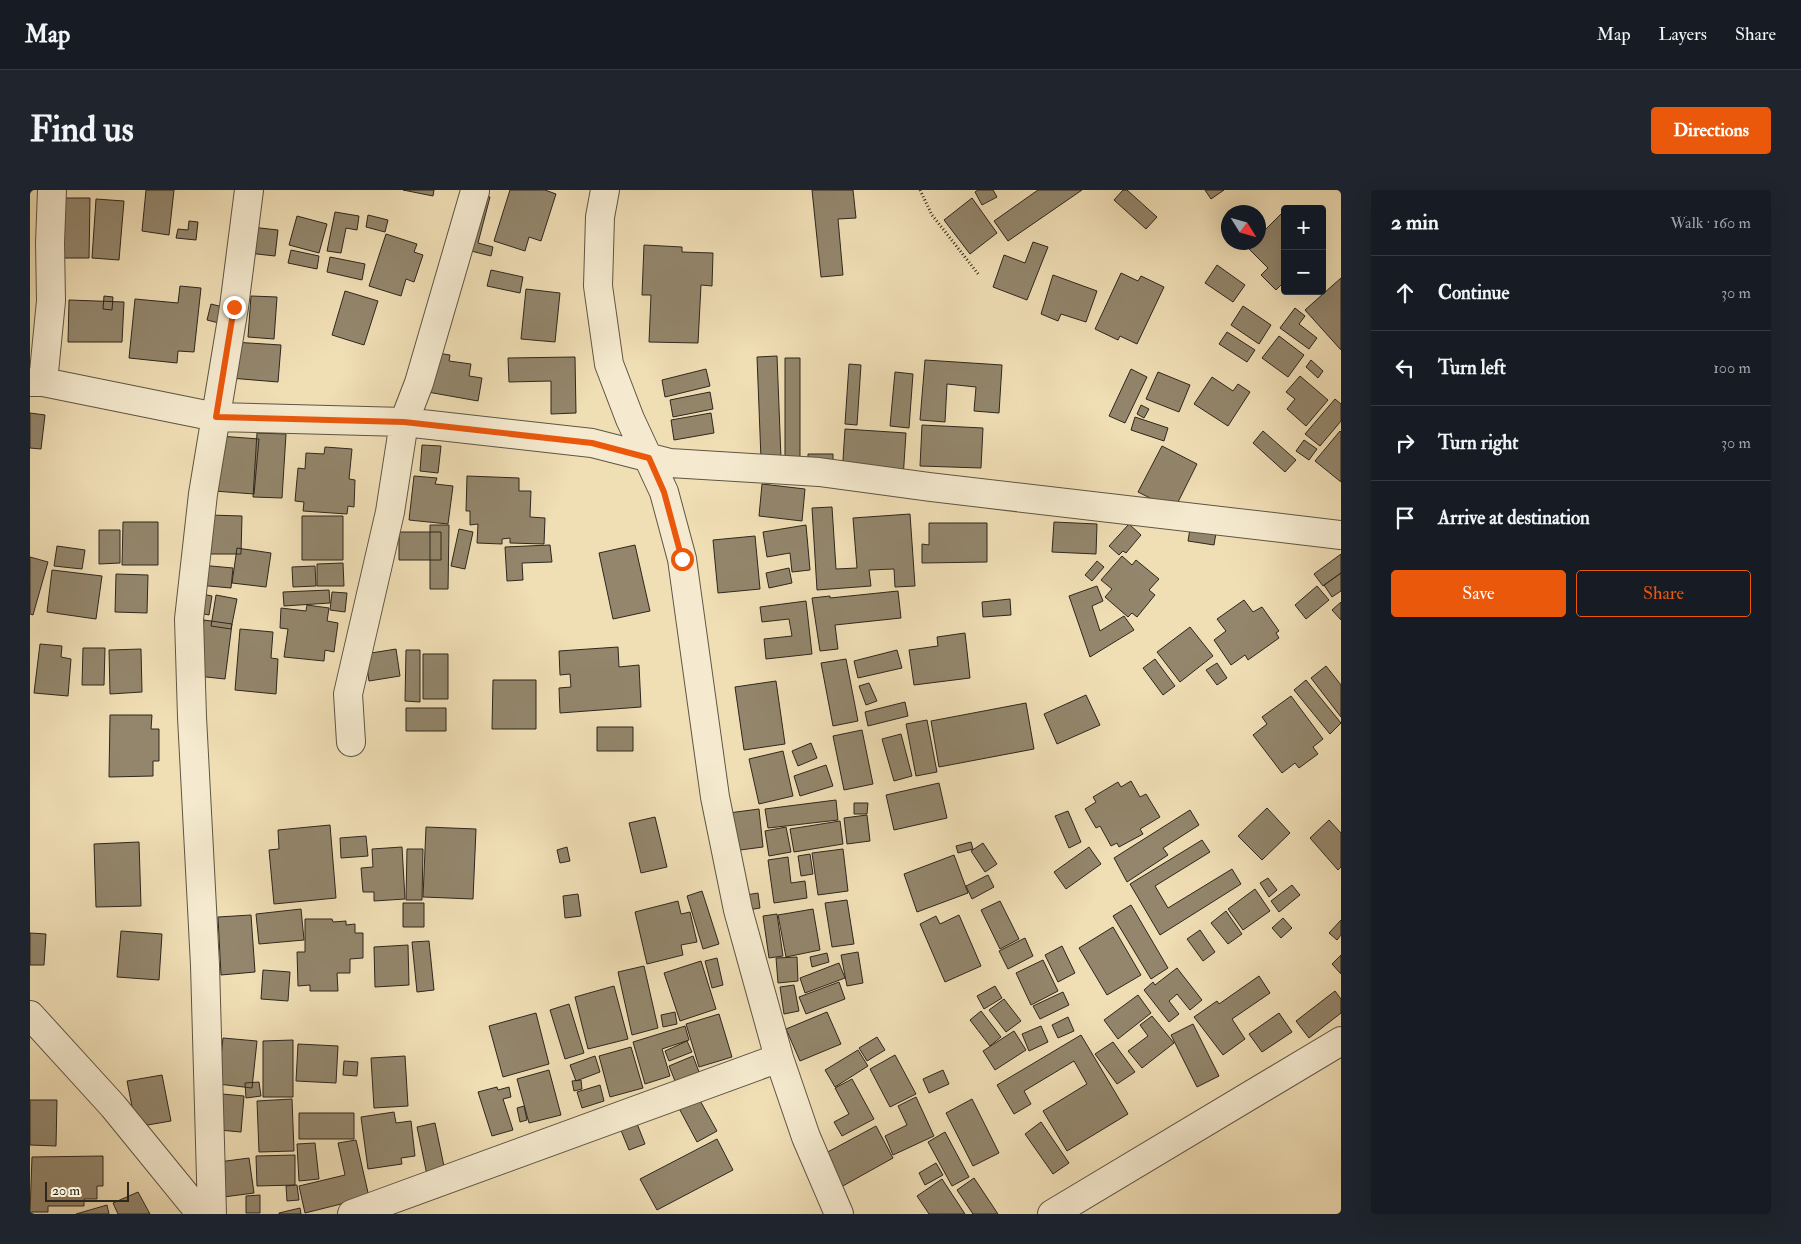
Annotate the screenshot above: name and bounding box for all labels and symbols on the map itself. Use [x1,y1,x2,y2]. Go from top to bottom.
north arrow [1221,205,1266,250]
route end [223,296,246,319]
route start [671,548,694,571]
scale bar [45,1179,129,1202]

